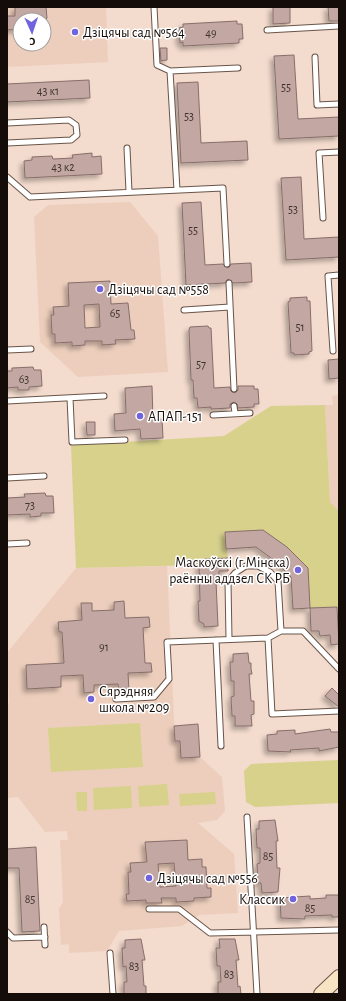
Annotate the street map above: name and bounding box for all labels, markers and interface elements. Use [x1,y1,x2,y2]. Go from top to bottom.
north arrow [12,12,52,52]
place label: Дзіцячы сад №564 [83,26,185,40]
marker: Дзіцячы сад №564 [70,27,80,37]
house number: 49 [205,27,217,39]
text: С [29,36,36,47]
house number: 55 [281,81,291,93]
house number: 43 к1 [37,85,59,97]
house number: 53 [184,110,194,122]
house number: 43 к2 [51,161,75,173]
house number: 53 [288,203,298,215]
house number: 55 [188,224,198,236]
place label: Дзіцячы сад №558 [108,283,209,297]
marker: Дзіцячы сад №558 [95,284,105,294]
house number: 65 [110,307,120,319]
house number: 51 [295,321,305,333]
house number: 57 [196,358,206,370]
house number: 63 [19,373,29,385]
place label: АПАП-151 [148,410,202,424]
marker: АПАП-151 [135,411,145,421]
house number: 73 [25,499,35,511]
place label: Маскоўскі (г.Мінска) раённы аддзел СК РБ [169,556,290,586]
marker: Маскоўскі (г.Мінска) раённы аддзел СК РБ [293,565,303,575]
house number: 91 [99,641,109,653]
place label: Сярэдняя школа №209 [99,685,169,715]
marker: Сярэдняя школа №209 [86,694,96,704]
house number: 85 [263,850,273,862]
place label: Дзіцячы сад №556 [157,872,258,886]
marker: Дзіцячы сад №556 [144,873,154,883]
house number: 85 [25,893,35,905]
place label: Классик [239,893,286,907]
marker: Классик [288,894,298,904]
house number: 85 [305,902,315,914]
house number: 83 [129,960,139,972]
house number: 83 [224,968,234,980]

